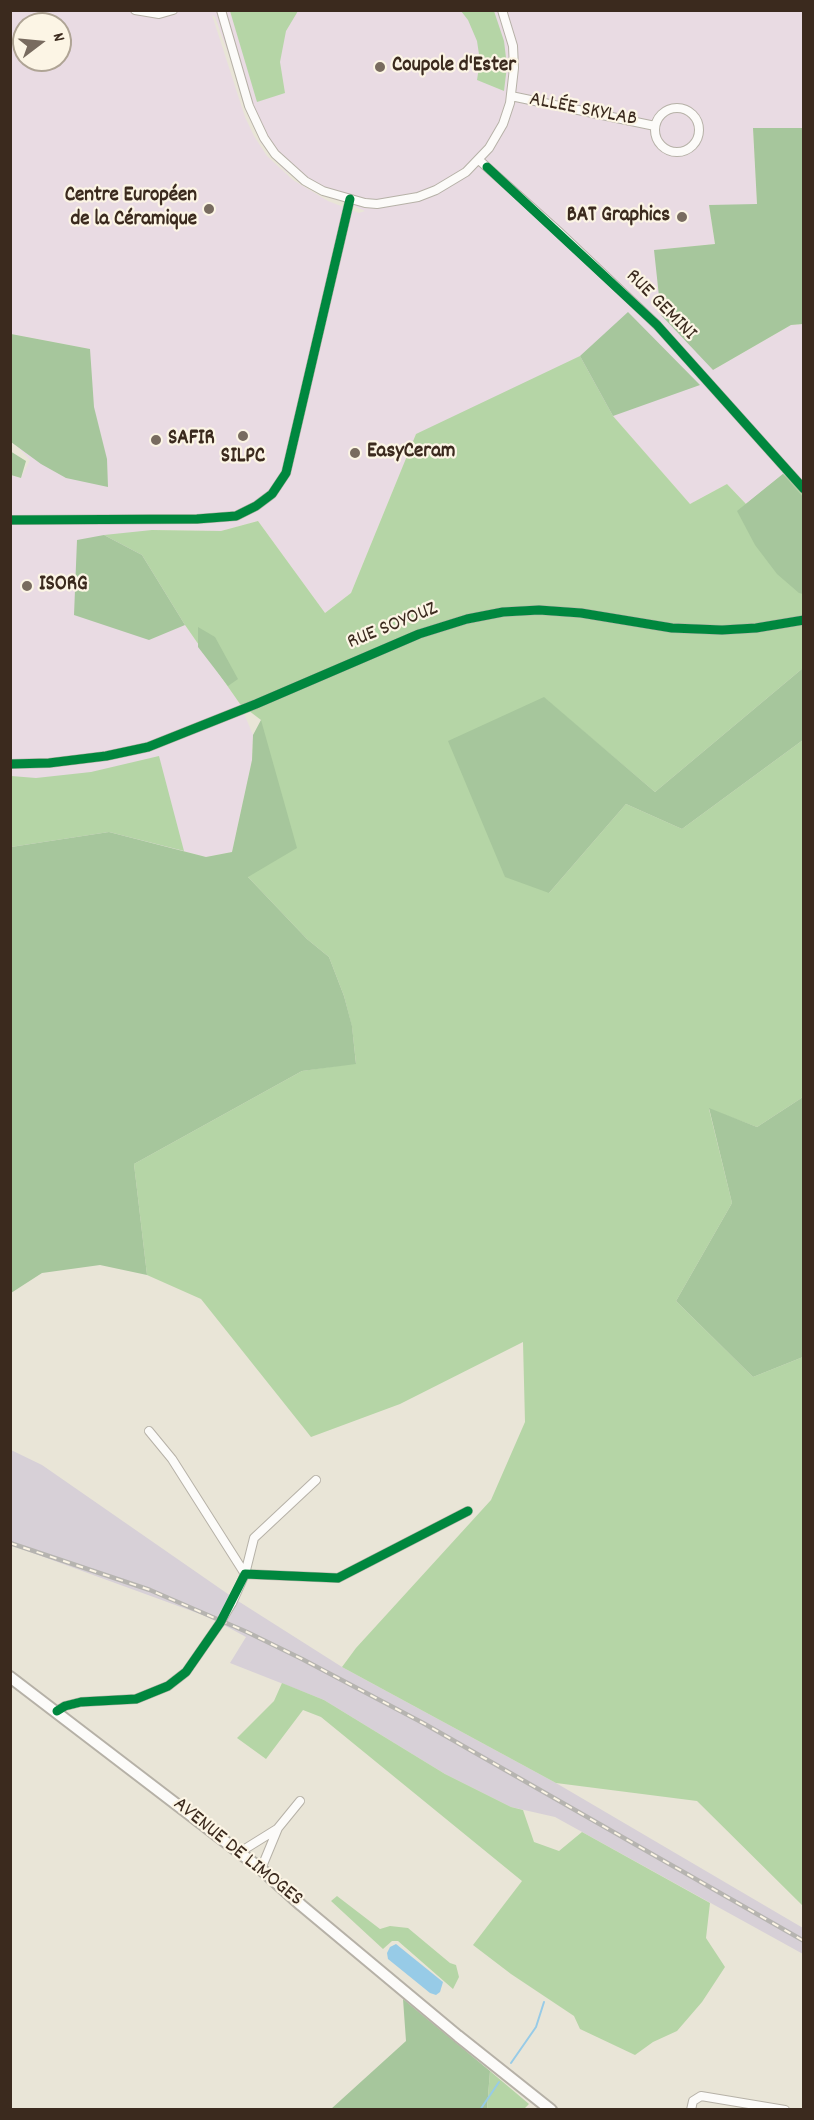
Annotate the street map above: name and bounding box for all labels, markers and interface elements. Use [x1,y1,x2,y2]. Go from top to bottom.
north arrow [12,12,72,72]
text: N [46,30,70,44]
place label: Coupole d'Ester [392,54,516,80]
marker: Coupole d'Ester [373,60,387,74]
street label: ALLÉE SKYLAB [527,88,639,134]
place label: Centre Européen de la Céramique [65,184,197,234]
marker: Centre Européen de la Céramique [202,202,216,216]
place label: BAT Graphics [567,204,670,230]
marker: BAT Graphics [675,210,689,224]
street label: RUE GEMINI [619,265,701,347]
place label: SAFIR [168,427,215,453]
marker: SILPC [236,429,250,443]
marker: SAFIR [149,433,163,447]
place label: EasyCeram [367,440,455,466]
place label: SILPC [221,445,265,471]
marker: EasyCeram [348,446,362,460]
place label: ISORG [39,573,88,599]
marker: ISORG [20,579,34,593]
street label: RUE SOYOUZ [344,597,442,657]
street label: AVENUE DE LIMOGES [167,1793,307,1913]

